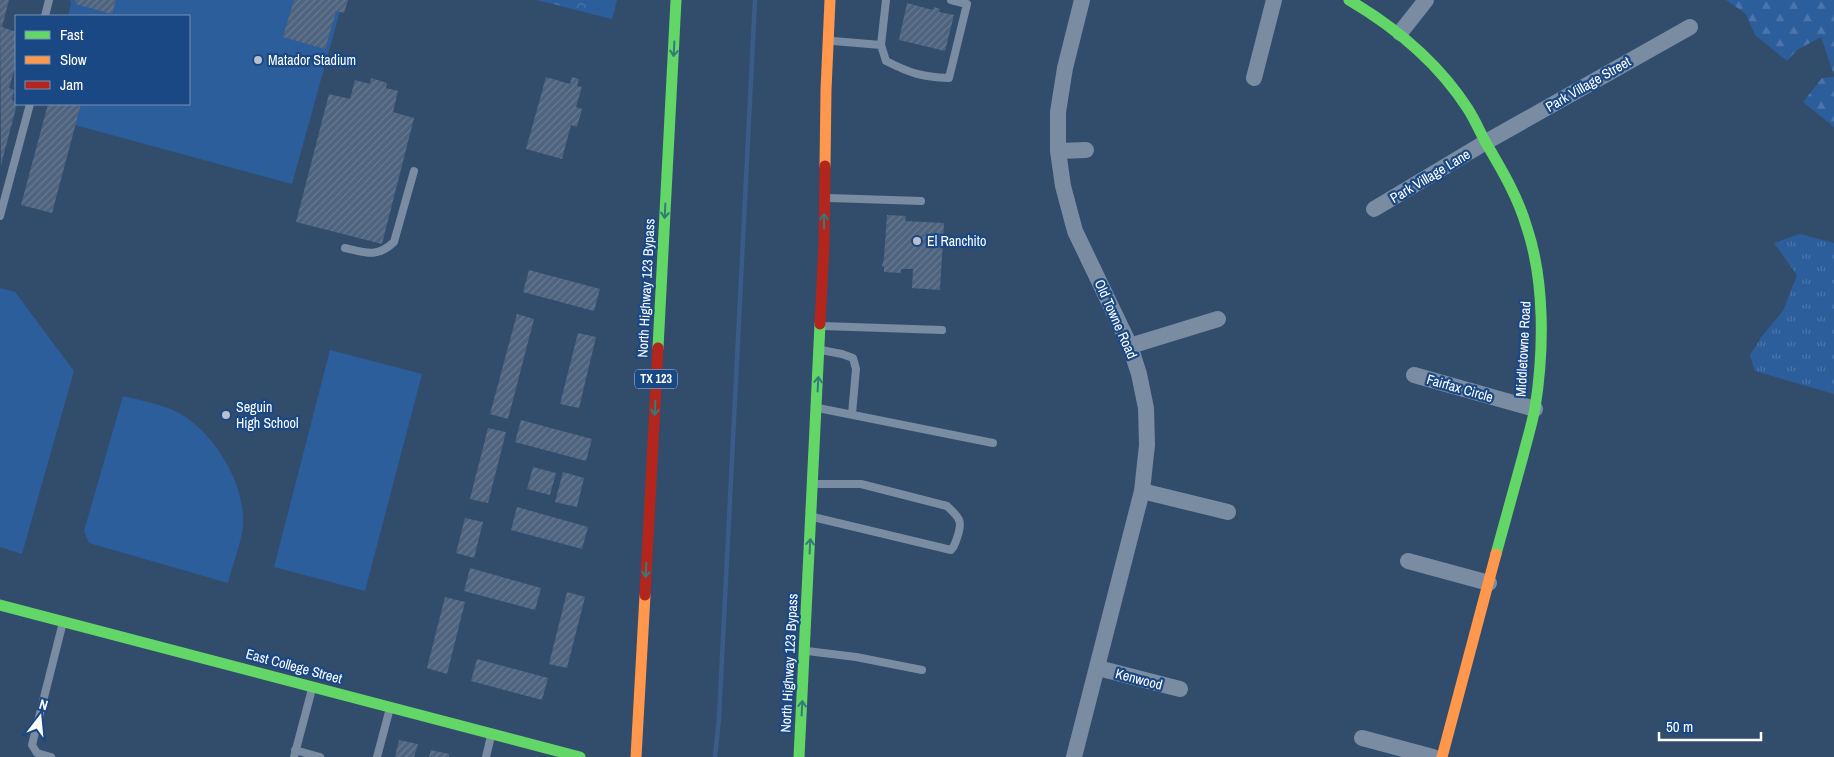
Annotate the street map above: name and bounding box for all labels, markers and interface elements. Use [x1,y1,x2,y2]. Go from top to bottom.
legend [15,15,190,105]
text: Fast [60,24,84,45]
one-way arrow [669,40,678,56]
text: Slow [60,49,87,70]
place label: Matador Stadium [268,51,356,69]
street label: Park Village Street [1542,52,1634,116]
marker: Matador Stadium [252,54,264,66]
text: Jam [60,74,83,95]
street label: Park Village Lane [1387,145,1473,207]
one-way arrow [661,203,670,219]
one-way arrow [819,214,829,230]
street label: North Highway 123 Bypass [633,218,659,358]
place label: El Ranchito [927,232,986,250]
marker: El Ranchito [911,235,923,247]
street label: Old Towne Road [1091,277,1141,361]
street label: Middletowne Road [1512,301,1534,397]
road number: TX 123 [635,369,677,388]
street label: Fairfax Circle [1425,370,1495,406]
one-way arrow [813,376,822,392]
place label: Seguin High School [236,398,299,432]
one-way arrow [650,400,659,416]
marker: Seguin High School [220,409,232,421]
one-way arrow [805,538,814,554]
one-way arrow [641,562,650,578]
street label: North Highway 123 Bypass [776,593,802,733]
street label: East College Street [244,645,344,687]
street label: Kenwood [1114,664,1164,694]
north arrow [15,692,65,742]
text: N [37,695,50,714]
one-way arrow [797,701,806,717]
scale bar [1659,710,1762,742]
text: 50 m [1666,716,1693,737]

